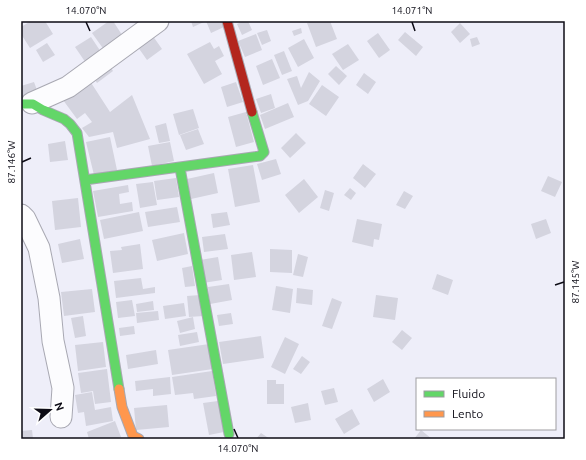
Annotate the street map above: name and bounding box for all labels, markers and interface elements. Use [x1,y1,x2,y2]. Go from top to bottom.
text: 14.070°N [65,5,107,16]
text: 14.071°N [391,5,433,16]
text: 87.146°W [6,140,17,184]
text: 87.145°W [570,260,581,304]
legend [416,378,556,430]
text: Fluido [452,387,485,400]
north arrow [30,390,70,430]
text: N [52,401,66,412]
text: Lento [452,407,483,420]
text: 14.070°N [217,443,259,454]

